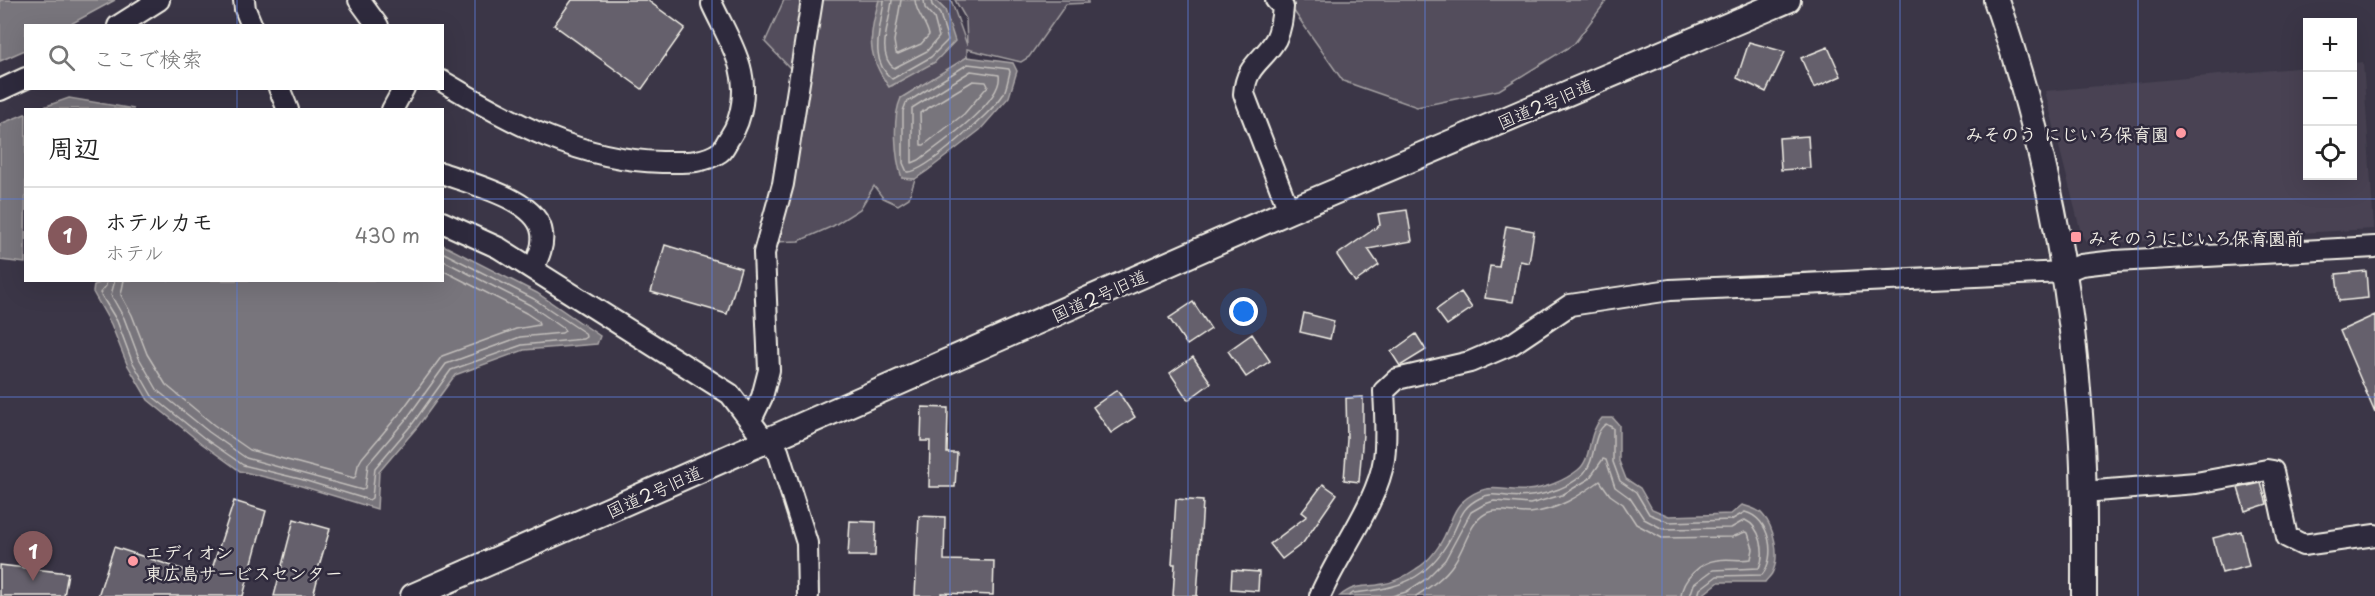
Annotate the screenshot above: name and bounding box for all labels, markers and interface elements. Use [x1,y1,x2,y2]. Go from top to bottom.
map controls [2303,18,2357,180]
button: + [2303,18,2357,72]
search box [24,24,444,90]
icon: search [45,41,78,74]
text: ここで検索 [93,41,203,74]
street label: 国道2号旧道 [1492,70,1598,136]
button: − [2303,72,2357,126]
place label: みそのう にじいろ保育園 [1965,120,2169,147]
marker: みそのう にじいろ保育園 [2174,126,2188,140]
button: locate [2303,126,2357,180]
text: 周辺 [48,128,100,167]
text: ホテルカモ [105,204,214,237]
text: 1 [63,220,72,250]
text: 430 m [355,220,420,250]
place label: みそのうにじいろ保育園前 [2088,224,2304,251]
marker: みそのうにじいろ保育園前 [2069,230,2083,244]
text: ホテル [105,237,164,267]
street label: 国道2号旧道 [1047,262,1151,328]
your location [1229,297,1258,326]
street label: 国道2号旧道 [602,458,706,524]
pin: 1 [14,532,52,581]
place label: エディオン 東広島サービスセンター [145,538,343,586]
marker: エディオン 東広島サービスセンター [126,554,140,568]

